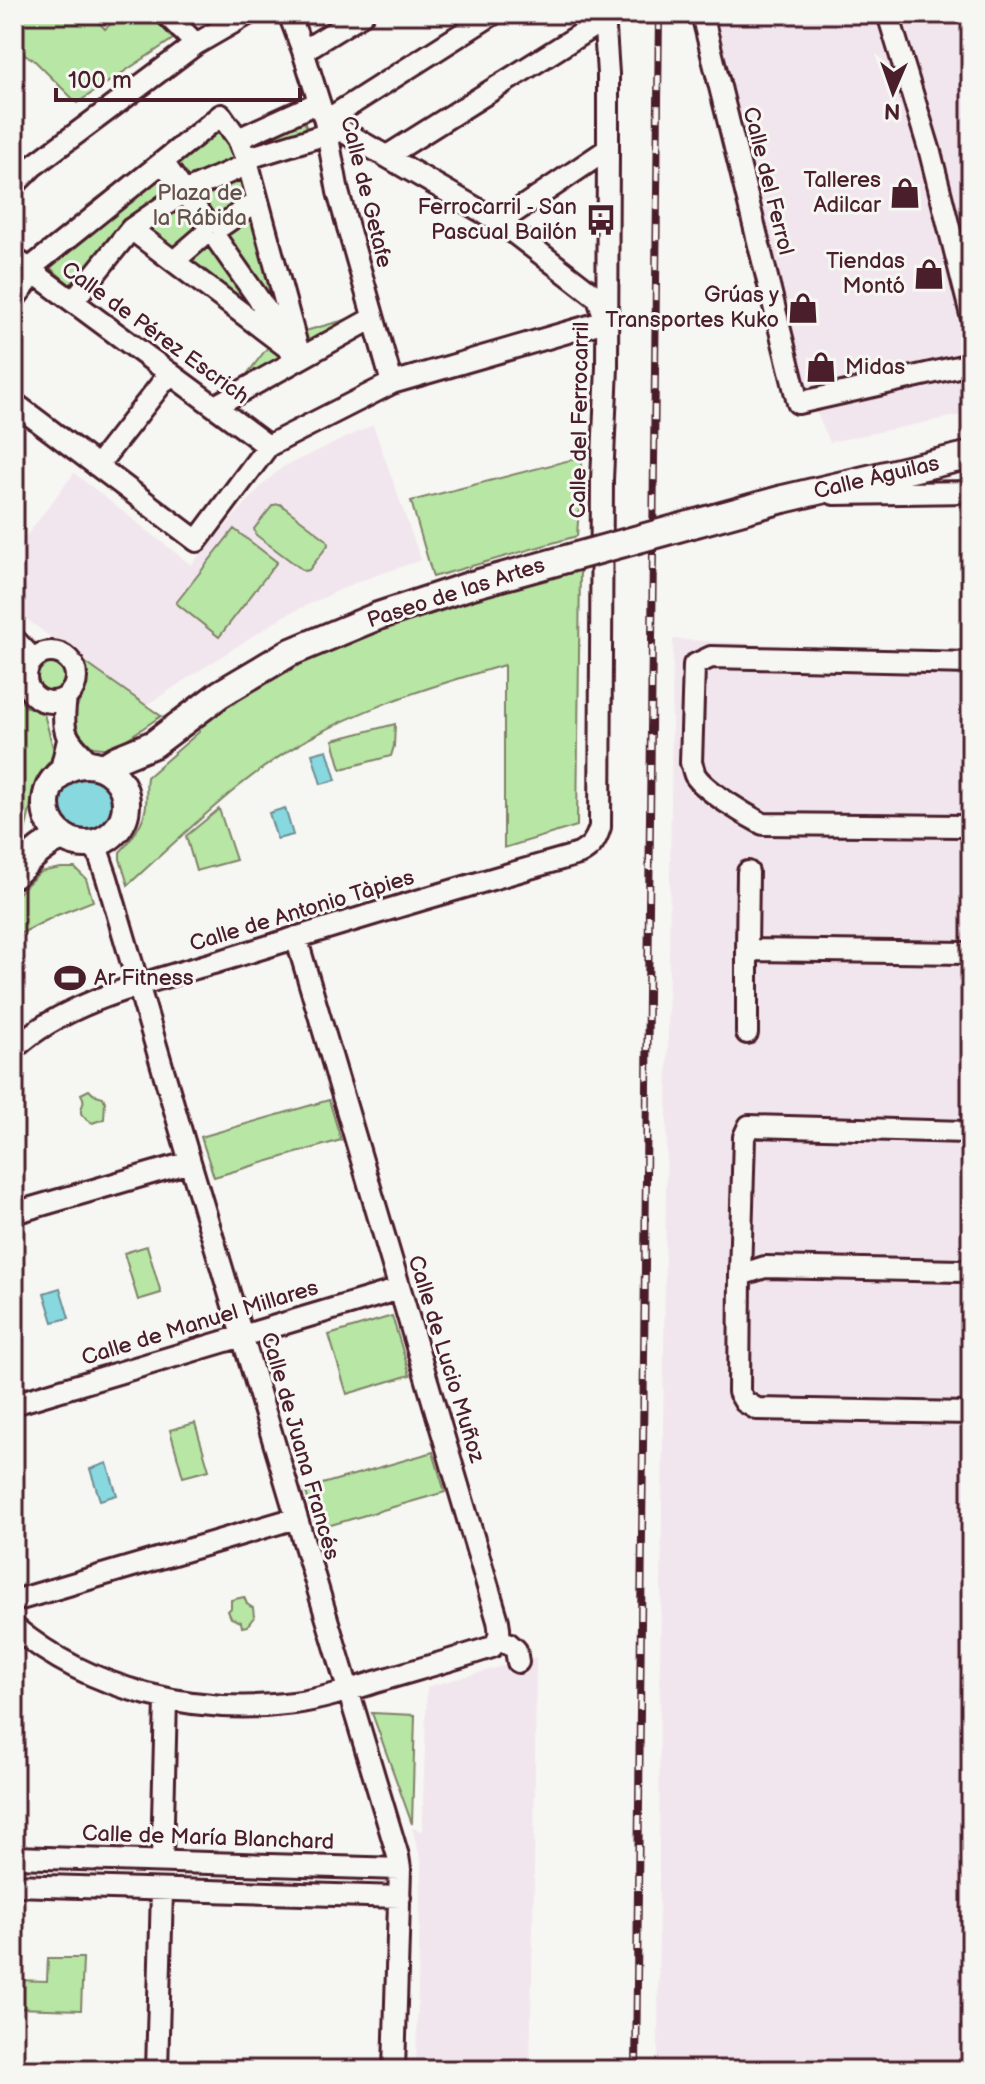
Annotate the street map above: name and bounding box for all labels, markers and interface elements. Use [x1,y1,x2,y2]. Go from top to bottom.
scale bar [56,52,300,102]
north arrow [853,52,933,132]
text: 100 m [68,66,132,95]
text: N [884,97,901,124]
street label: Calle del Ferrol [737,104,799,258]
street label: Calle de Getafe [334,113,398,271]
place label: Talleres Adilcar [803,167,882,219]
shop icon: Talleres Adilcar [888,176,922,210]
park label: Plaza de la Rábida [153,180,247,232]
place label: Ferrocarril - San Pascual Bailón [418,194,577,246]
bus stop icon: Ferrocarril - San Pascual Bailón [584,203,618,237]
place label: Tiendas Montó [826,248,905,300]
street label: Calle de Pérez Escrich [56,256,254,410]
shop icon: Tiendas Montó [912,257,946,291]
place label: Grúas y Transportes Kuko [605,282,779,334]
shop icon: Grúas y Transportes Kuko [786,291,820,325]
street label: Calle del Ferrocarril [565,321,595,519]
shop icon: Midas [804,350,838,384]
place label: Midas [845,354,905,381]
street label: Calle Águilas [811,449,942,505]
street label: Paseo de las Artes [364,552,548,634]
street label: Calle de Antonio Tàpies [186,864,418,958]
sports icon: Ar Fitness [53,961,87,995]
place label: Ar Fitness [94,965,194,992]
street label: Calle de Lucio Muñoz [402,1252,490,1466]
street label: Calle de Manuel Millares [78,1274,322,1372]
street label: Calle de Juana Francés [255,1329,345,1563]
street label: Calle de María Blanchard [81,1820,335,1856]

